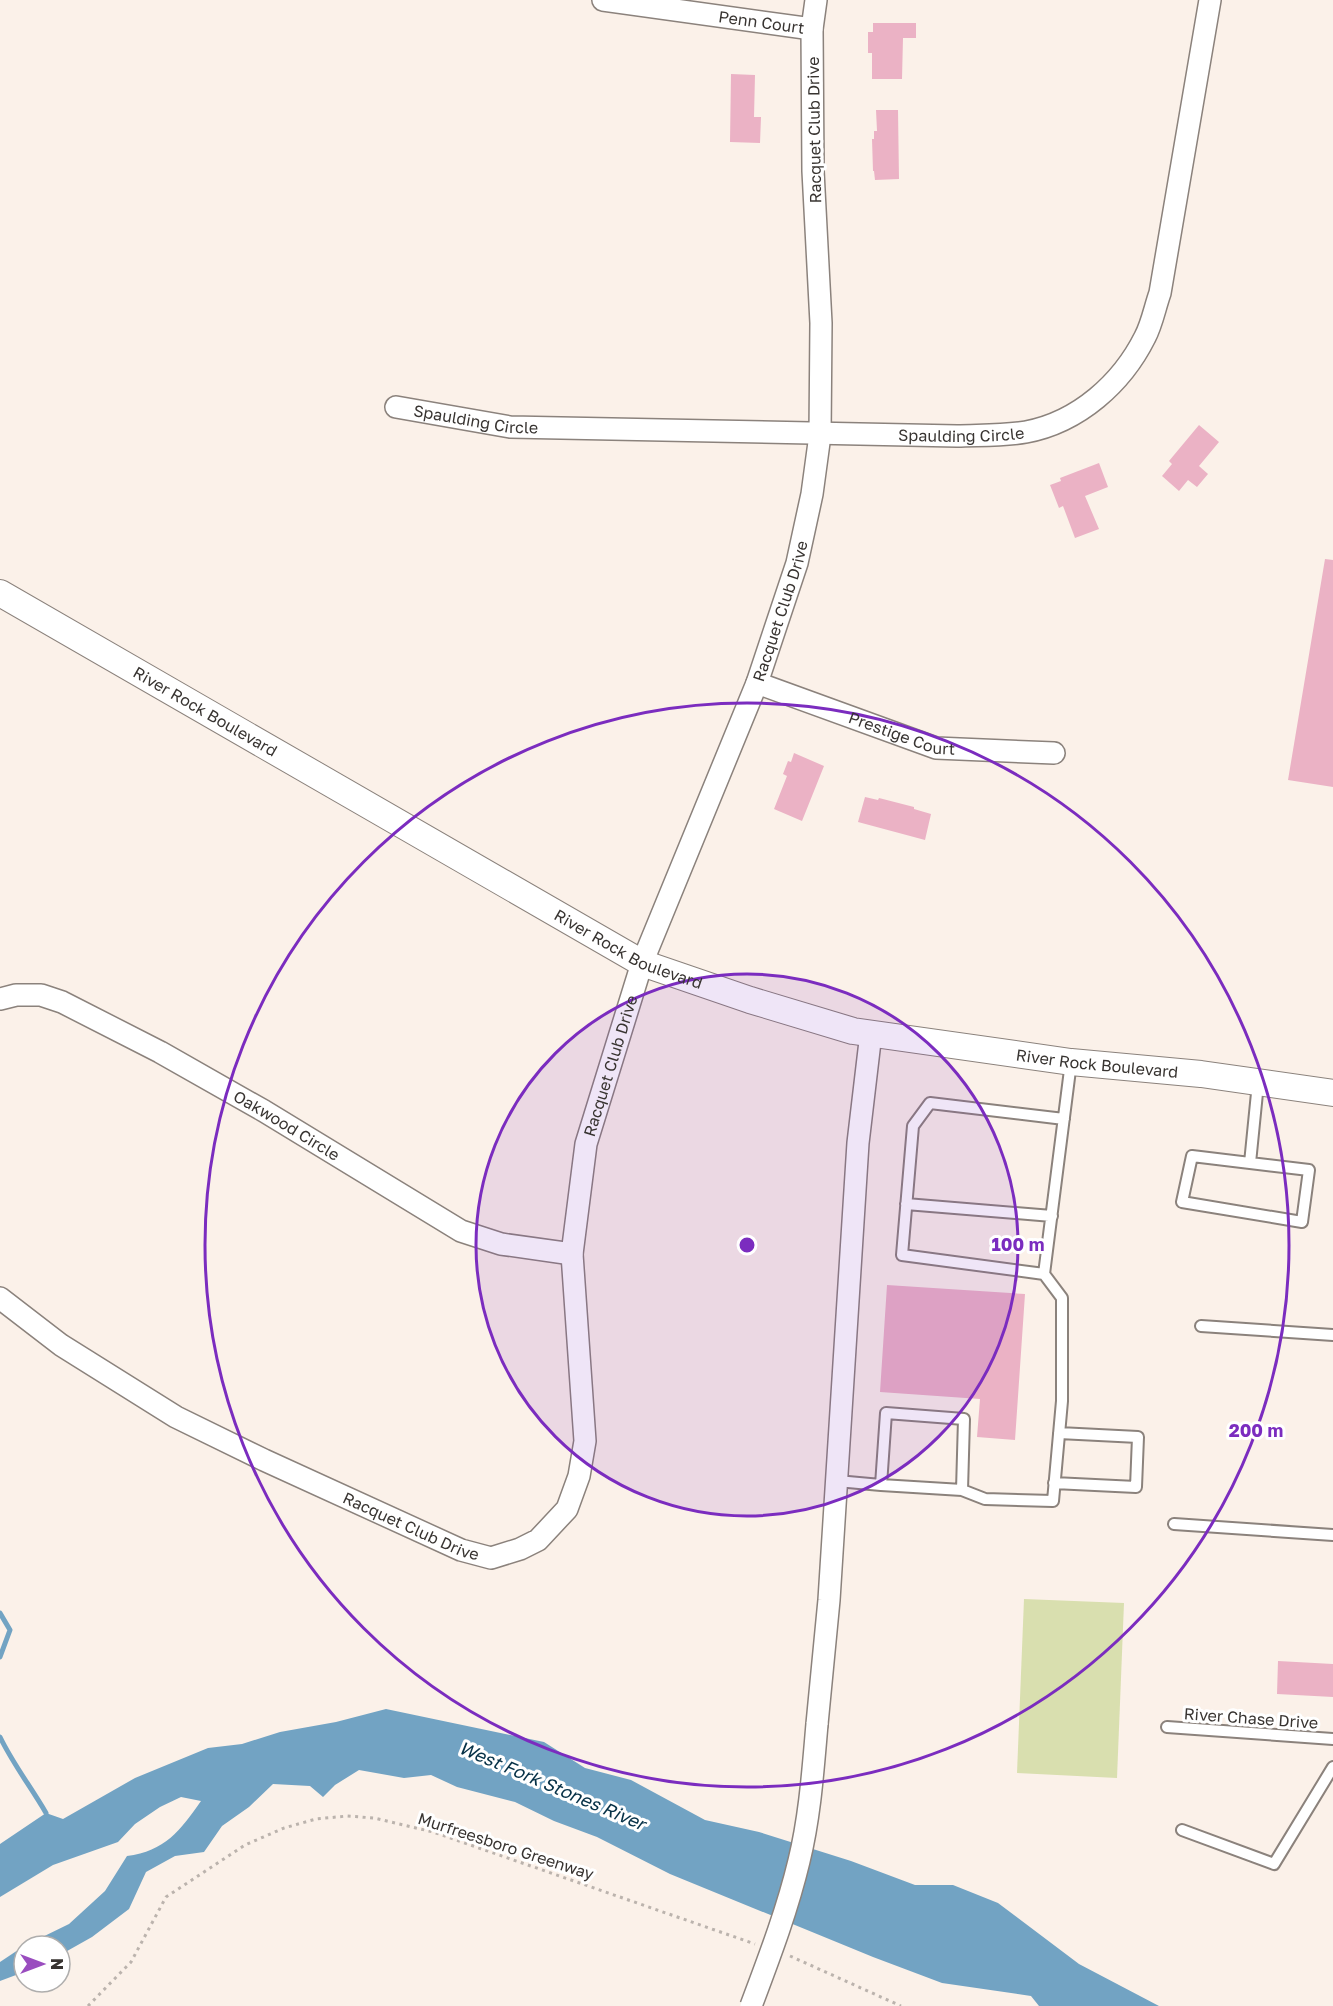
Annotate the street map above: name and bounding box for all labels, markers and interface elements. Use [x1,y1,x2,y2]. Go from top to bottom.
street label: Penn Court [717,6,806,38]
street label: Racquet Club Drive [803,56,825,204]
street label: Spaulding Circle [412,400,538,438]
street label: Spaulding Circle [898,422,1025,446]
street label: Racquet Club Drive [748,539,812,684]
street label: River Rock Boulevard [130,662,281,761]
street label: Prestige Court [846,707,956,759]
street label: River Rock Boulevard [551,905,705,993]
street label: Racquet Club Drive [579,993,641,1139]
street label: River Rock Boulevard [1015,1044,1179,1082]
street label: Oakwood Circle [230,1086,343,1165]
text: 100 m [992,1233,1044,1255]
centre of rings [737,1235,757,1255]
text: 200 m [1229,1419,1283,1441]
street label: Racquet Club Drive [340,1487,481,1564]
street label: River Chase Drive [1183,1703,1319,1733]
water label: West Fork Stones River [456,1736,652,1835]
street label: Murfreesboro Greenway [415,1808,597,1884]
north arrow [12,1934,72,1994]
text: N [47,1958,67,1970]

